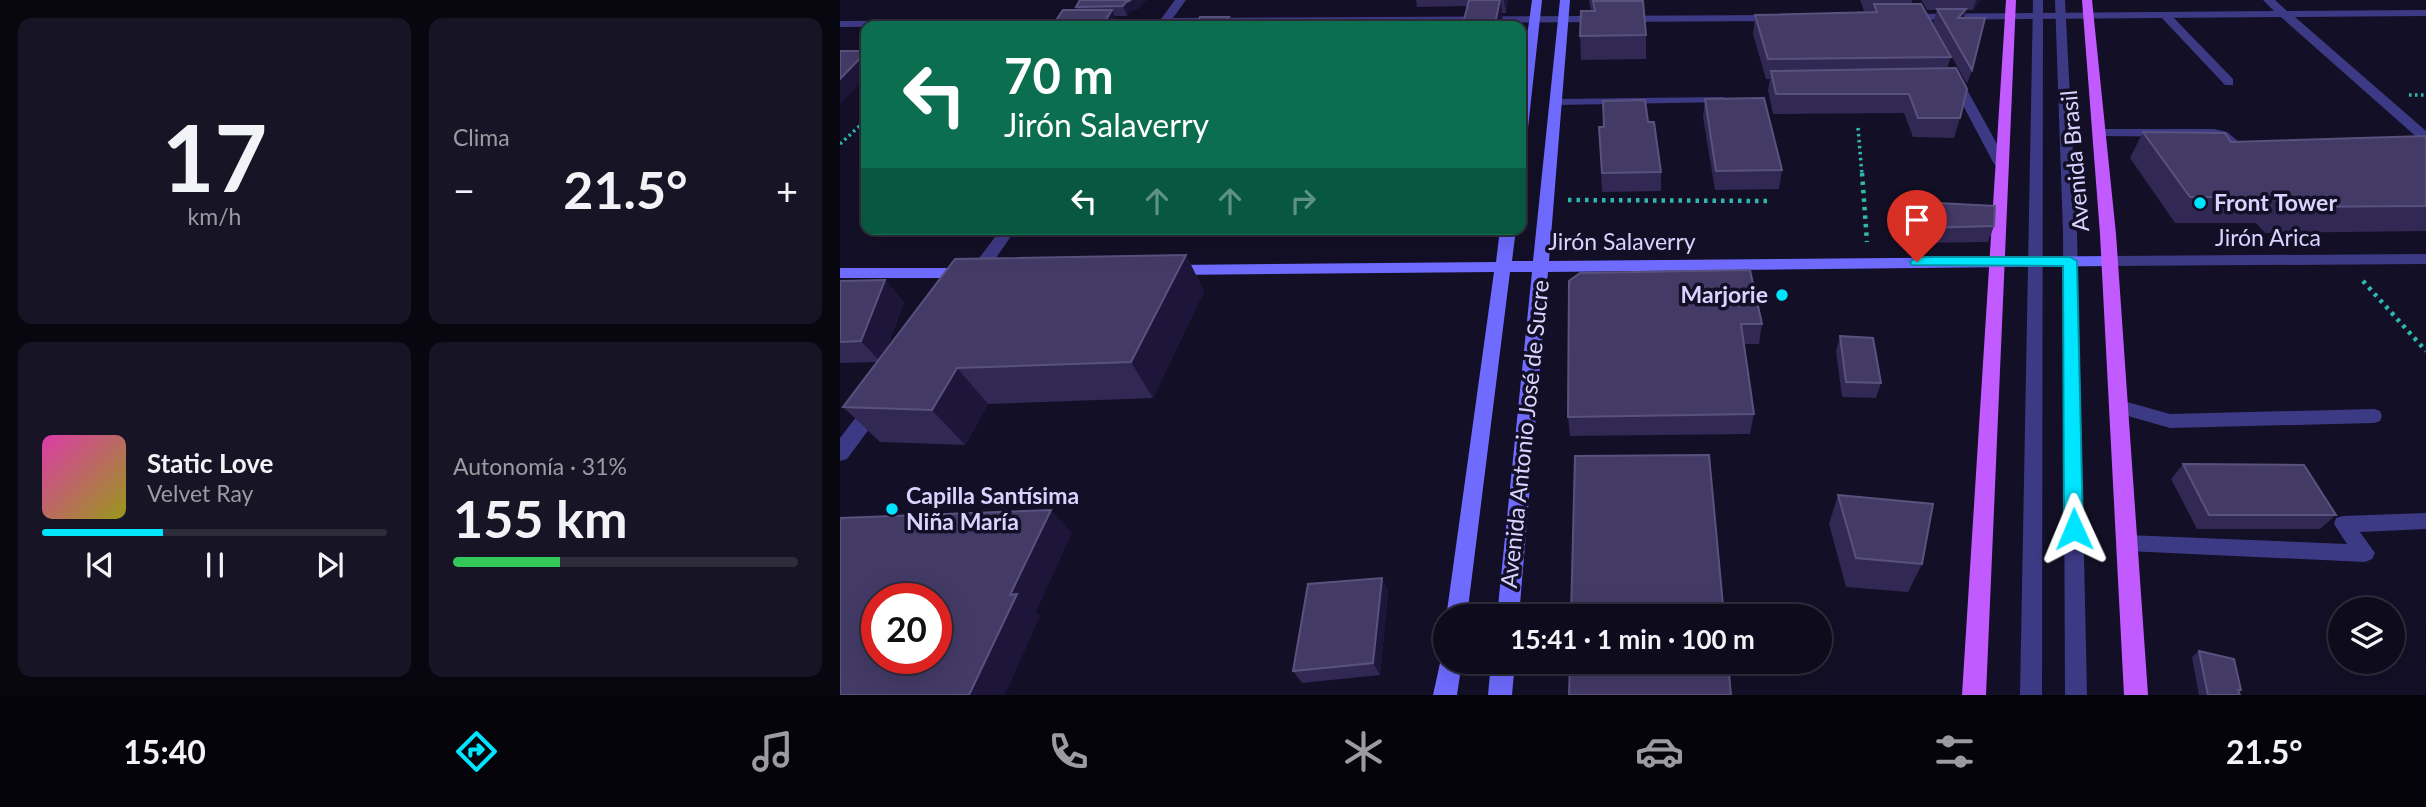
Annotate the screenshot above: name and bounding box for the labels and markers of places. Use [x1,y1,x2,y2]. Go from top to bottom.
place label: Front Tower [2214,188,2337,216]
pin [1887,190,1947,262]
marker: Front Tower [2192,195,2208,211]
place label: Marjorie [1681,280,1768,308]
marker: Marjorie [1774,287,1790,303]
place label: Capilla Santísima Niña María [906,481,1079,535]
marker: Capilla Santísima Niña María [884,501,900,517]

